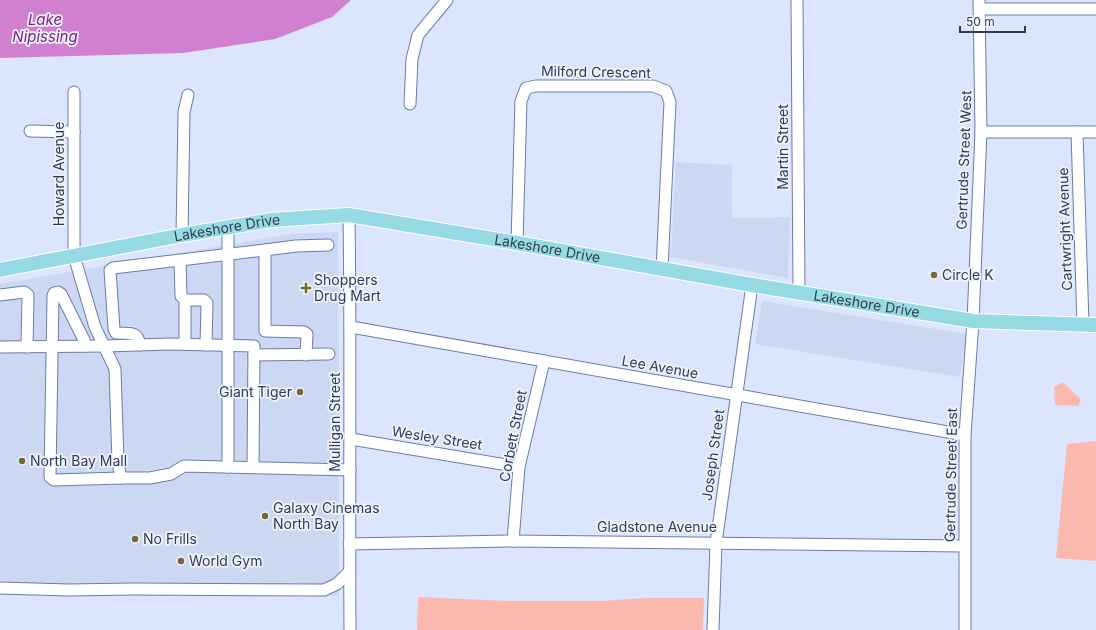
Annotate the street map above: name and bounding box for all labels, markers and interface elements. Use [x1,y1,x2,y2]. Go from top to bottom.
scale bar [960,8,1025,34]
water label: Lake Nipissing [12,10,78,46]
text: 50 m [966,14,995,29]
street label: Milford Crescent [541,62,652,81]
street label: Gertrude Street West [953,90,974,230]
street label: Martin Street [774,104,791,190]
street label: Howard Avenue [50,122,67,226]
street label: Cartwright Avenue [1054,167,1075,291]
street label: Lakeshore Drive [172,210,281,244]
street label: Lakeshore Drive [493,230,602,266]
place label: Circle K [942,266,994,283]
marker: Circle K [929,270,939,280]
place label: Shoppers Drug Mart [314,271,381,304]
marker: Shoppers Drug Mart [301,283,311,293]
street label: Lakeshore Drive [812,286,921,320]
street label: Lee Avenue [621,351,700,382]
street label: Mulligan Street [326,372,343,472]
place label: Giant Tiger [219,383,292,400]
marker: Giant Tiger [295,387,305,397]
street label: Corbett Street [495,388,530,483]
street label: Gertrude Street East [941,407,960,542]
street label: Joseph Street [698,408,727,502]
street label: Wesley Street [391,422,484,453]
place label: North Bay Mall [30,452,127,469]
marker: North Bay Mall [17,456,27,466]
place label: Galaxy Cinemas North Bay [273,499,380,532]
marker: Galaxy Cinemas North Bay [260,511,270,521]
street label: Gladstone Avenue [597,518,717,535]
place label: No Frills [143,530,197,547]
marker: No Frills [130,534,140,544]
place label: World Gym [189,552,262,569]
marker: World Gym [176,556,186,566]

